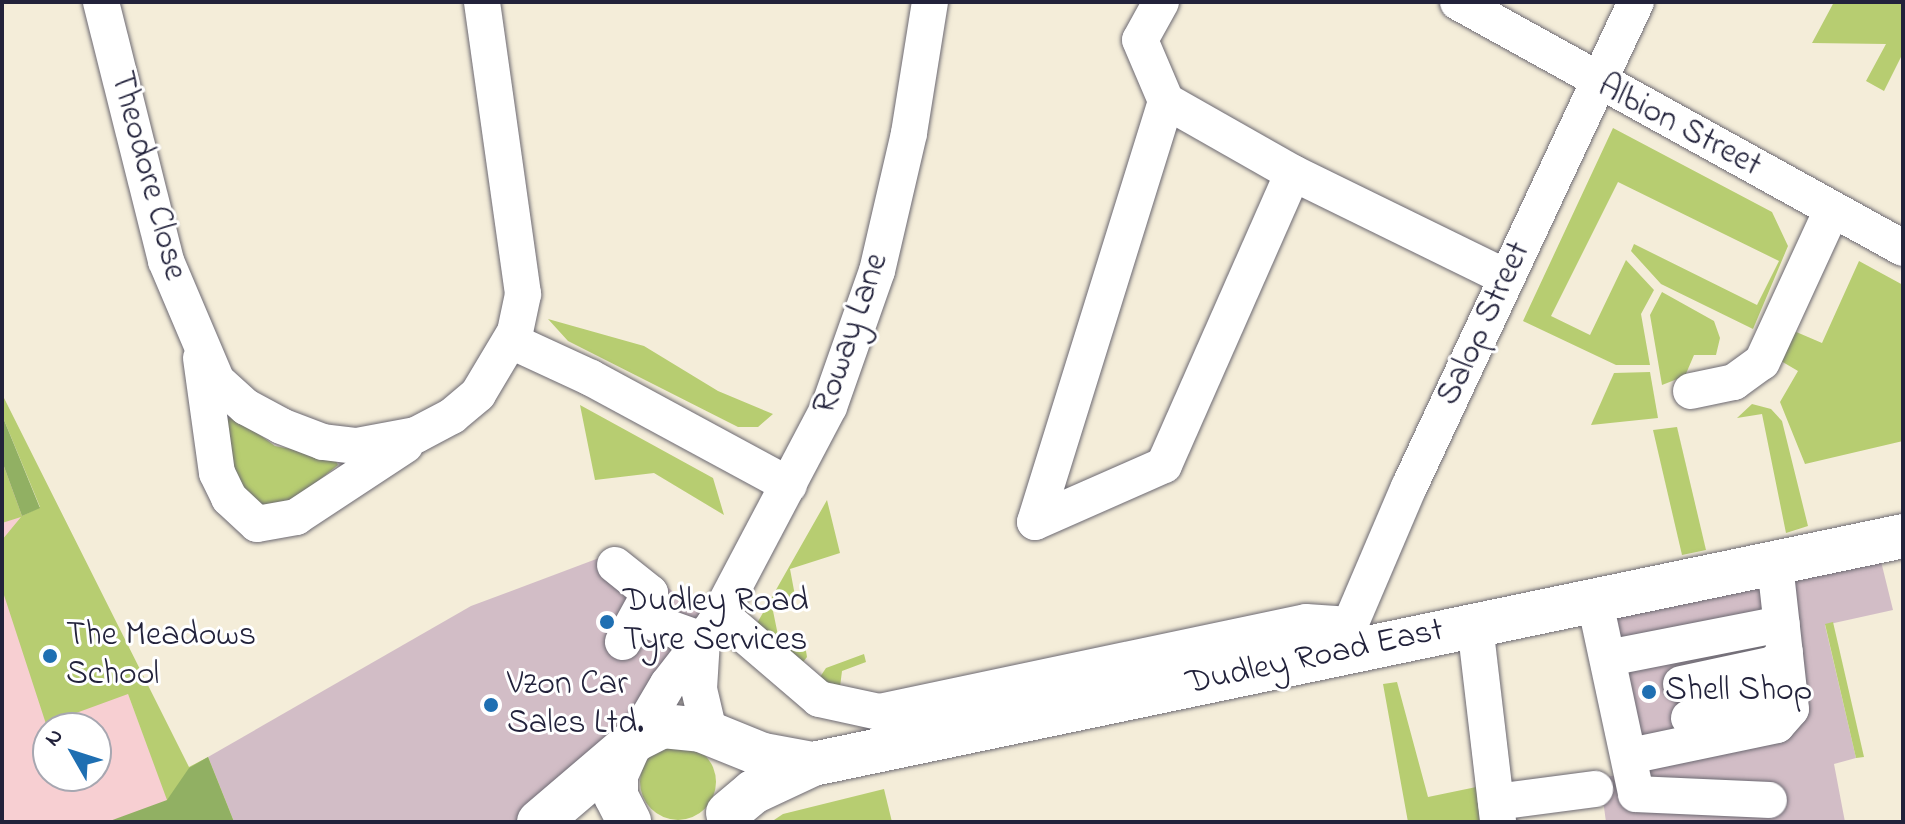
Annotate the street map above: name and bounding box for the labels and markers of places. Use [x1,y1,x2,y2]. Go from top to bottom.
place label: Dudley Road Tyre Services [623,582,809,662]
marker: Dudley Road Tyre Services [598,613,616,631]
place label: The Meadows School [66,616,256,696]
marker: The Meadows School [41,647,59,665]
place label: Vzon Car Sales Ltd. [507,665,644,744]
place label: Shell Shop [1665,672,1812,712]
marker: Shell Shop [1640,683,1658,701]
marker: Vzon Car Sales Ltd. [482,696,500,714]

